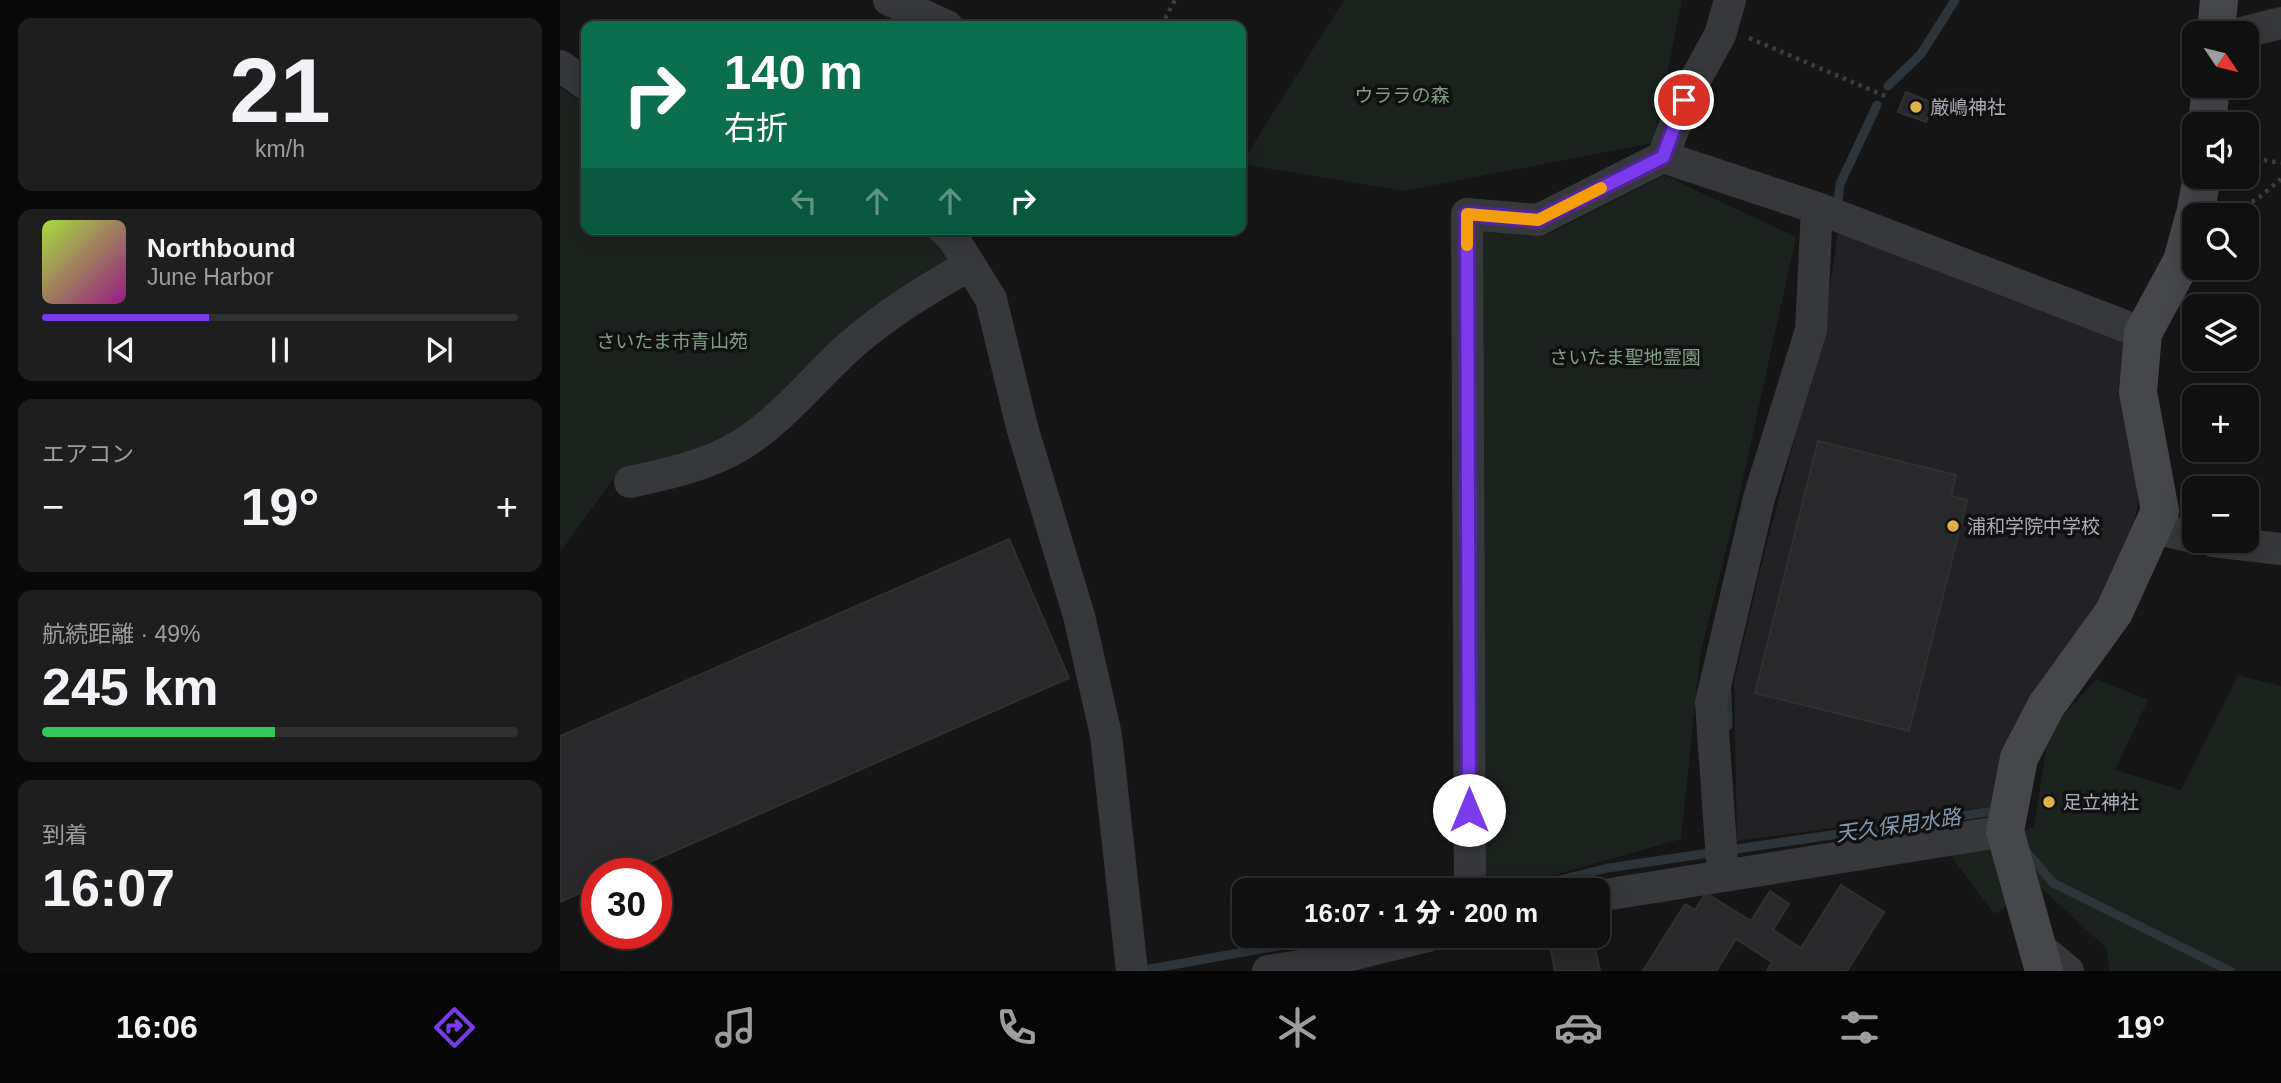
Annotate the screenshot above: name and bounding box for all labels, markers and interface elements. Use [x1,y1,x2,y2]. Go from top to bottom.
north arrow [2182,21,2259,98]
map controls [2182,21,2259,553]
text: 21 [229,40,331,141]
text: 140 m [724,45,863,99]
icon: right [609,49,700,140]
pin [1654,70,1714,130]
icon: arrive [1665,81,1703,119]
park label: ウララの森 [1354,85,1450,106]
place label: 厳嶋神社 [1930,97,2006,118]
marker: 厳嶋神社 [1908,99,1924,115]
text: 右折 [724,110,788,146]
button: sound [2182,112,2259,189]
text: km/h [255,136,305,162]
icon: left [785,182,823,220]
icon: ahead [858,182,896,220]
icon: ahead [931,182,969,220]
icon: right [1004,182,1042,220]
button: search [2182,203,2259,280]
text: Northbound [147,233,296,263]
text: June Harbor [147,264,274,290]
button: layers [2182,294,2259,371]
icon: previous [102,331,140,369]
icon: pause [261,331,299,369]
icon: next [420,331,458,369]
park label: さいたま市青山苑 [596,331,748,352]
park label: さいたま聖地霊園 [1549,347,1701,368]
button: + [2182,385,2259,462]
text: エアコン [42,441,134,467]
button: − [2182,476,2259,553]
text: 19° [241,478,319,536]
text: − [42,486,64,528]
text: + [496,486,518,528]
place label: 浦和学院中学校 [1967,516,2100,537]
marker: 浦和学院中学校 [1945,518,1961,534]
text: 航続距離 · 49% [42,621,200,647]
text: 245 km [42,658,218,716]
position arrow [1432,773,1506,847]
place label: 足立神社 [2063,792,2139,813]
marker: 足立神社 [2041,794,2057,810]
water label: 天久保用水路 [1834,805,1964,845]
text: 到着 [42,822,88,848]
speed limit sign: 30 [581,858,672,949]
text: 16:07 [42,859,175,917]
text: 16:07 · 1 分 · 200 m [1304,898,1538,928]
icon: directions [430,1003,479,1052]
icon: music [711,1003,760,1052]
icon: phone [992,1003,1041,1052]
icon: climate [1273,1003,1322,1052]
icon: car [1554,1003,1603,1052]
icon: filters [1835,1003,1884,1052]
text: 16:06 [116,1009,198,1045]
text: 19° [2117,1009,2165,1045]

